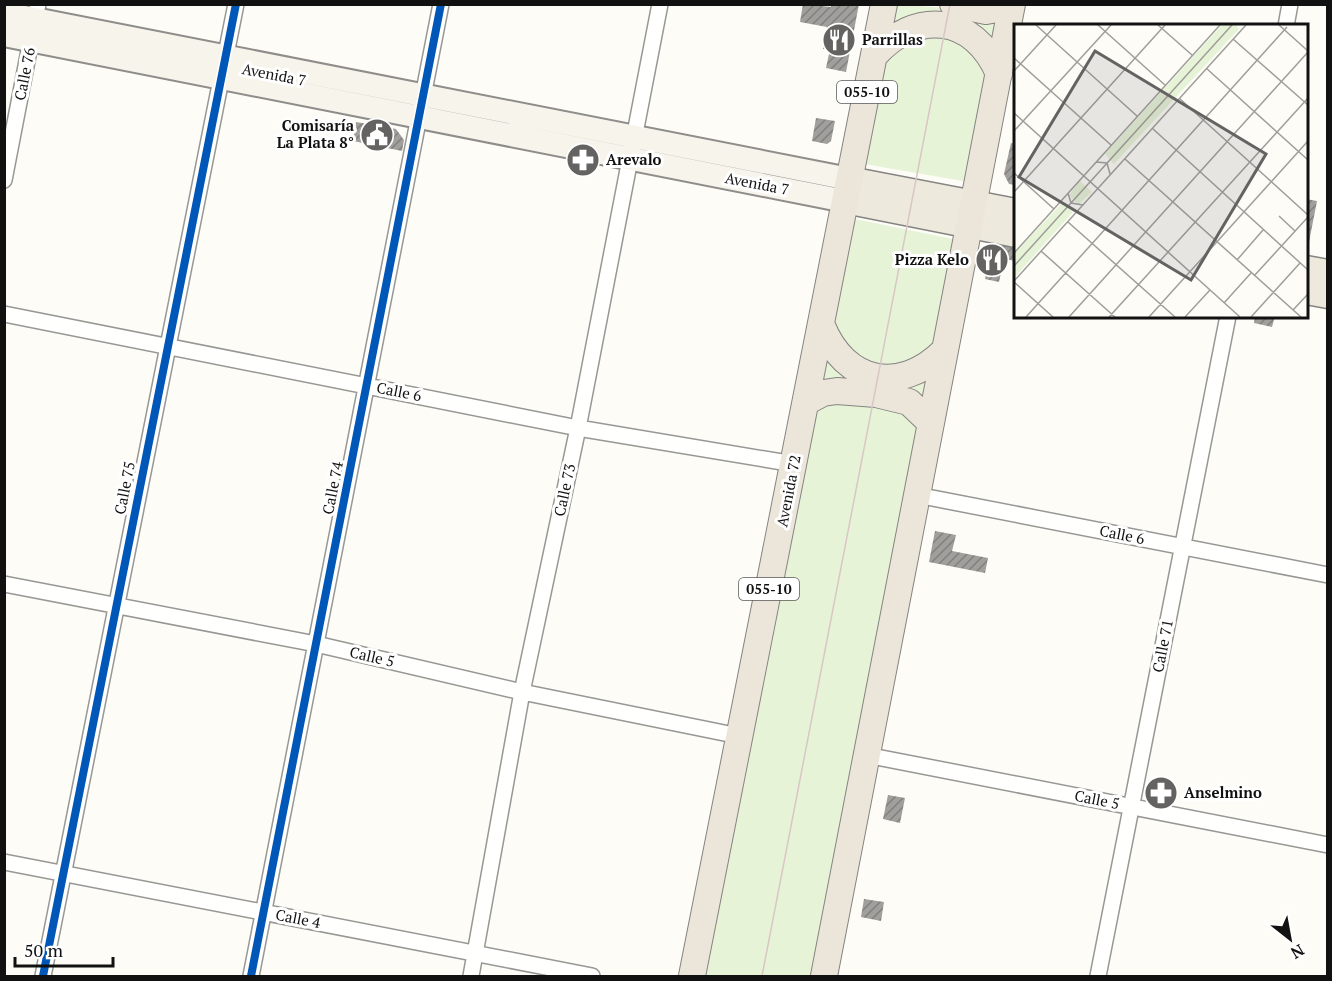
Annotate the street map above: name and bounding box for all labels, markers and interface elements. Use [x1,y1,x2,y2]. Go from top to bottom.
restaurant icon: Parrillas [821,22,857,58]
inset map [1014,24,1308,318]
place label: Parrillas [862,29,923,49]
street label: Calle 76 [9,46,39,102]
street label: Avenida 7 [240,58,308,90]
road number: 055-10 [837,81,897,103]
place label: Comisaría La Plata 8° [277,115,355,152]
public building icon: Comisaría La Plata 8° [359,117,395,153]
pharmacy icon: Arevalo [565,142,601,178]
place label: Arevalo [606,149,662,169]
street label: Avenida 7 [723,167,791,199]
restaurant icon: Pizza Kelo [974,242,1010,278]
place label: Pizza Kelo [895,249,969,269]
street label: Calle 6 [375,377,423,405]
street label: Avenida 72 [771,453,805,529]
street label: Calle 75 [109,460,139,516]
street label: Calle 74 [317,460,347,516]
street label: Calle 73 [549,462,579,518]
street label: Calle 6 [1098,520,1146,548]
road number: 055-10 [739,578,799,600]
street label: Calle 71 [1147,618,1177,674]
street label: Calle 5 [348,641,397,671]
pharmacy icon: Anselmino [1143,775,1179,811]
place label: Anselmino [1184,782,1262,802]
street label: Calle 5 [1073,785,1121,813]
street label: Calle 4 [274,904,322,932]
north arrow [1260,909,1320,969]
scale bar [15,930,112,968]
text: 50 m [24,938,64,962]
text: N [1287,939,1309,964]

